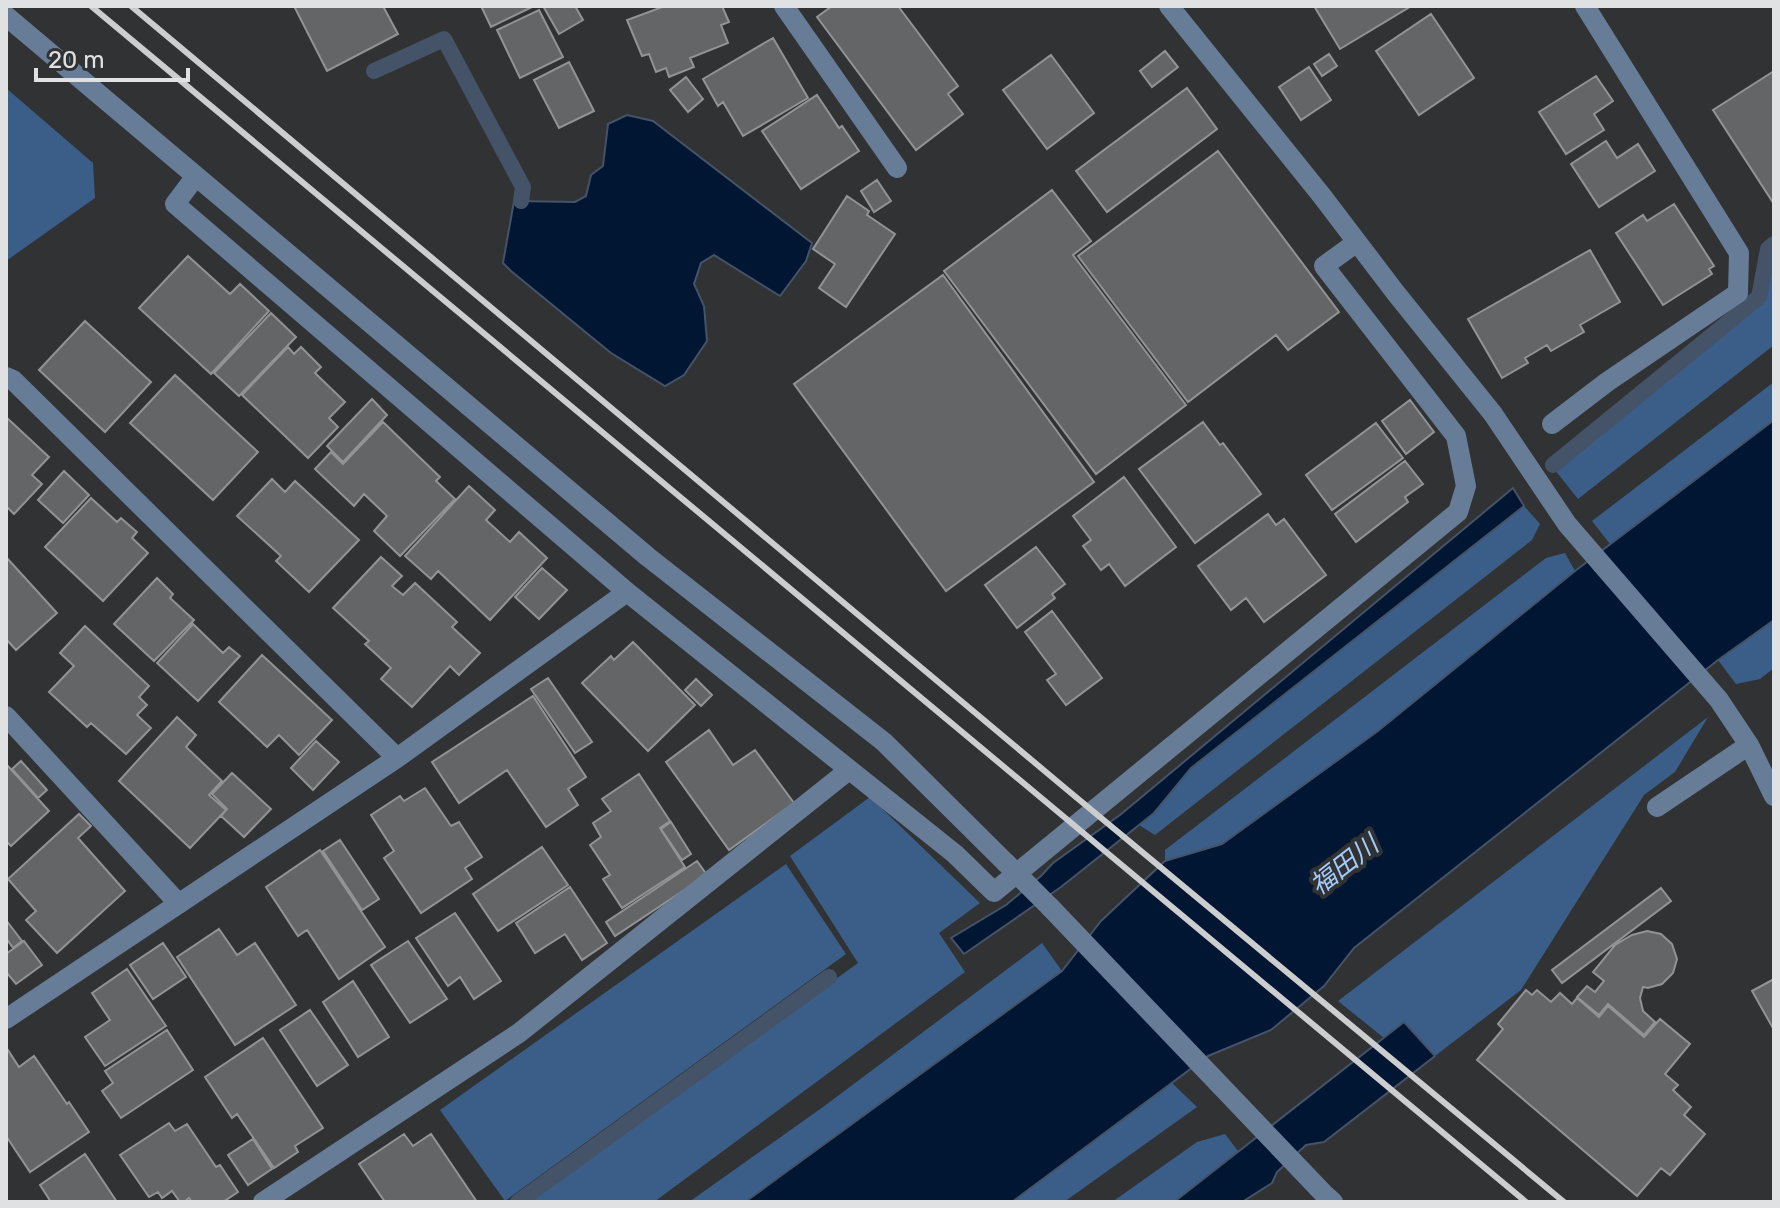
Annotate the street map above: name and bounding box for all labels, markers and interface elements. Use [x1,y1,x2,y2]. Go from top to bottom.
scale bar [36,32,188,82]
text: 20 m [48,46,105,74]
water label: 福田川 [1304,827,1387,902]

